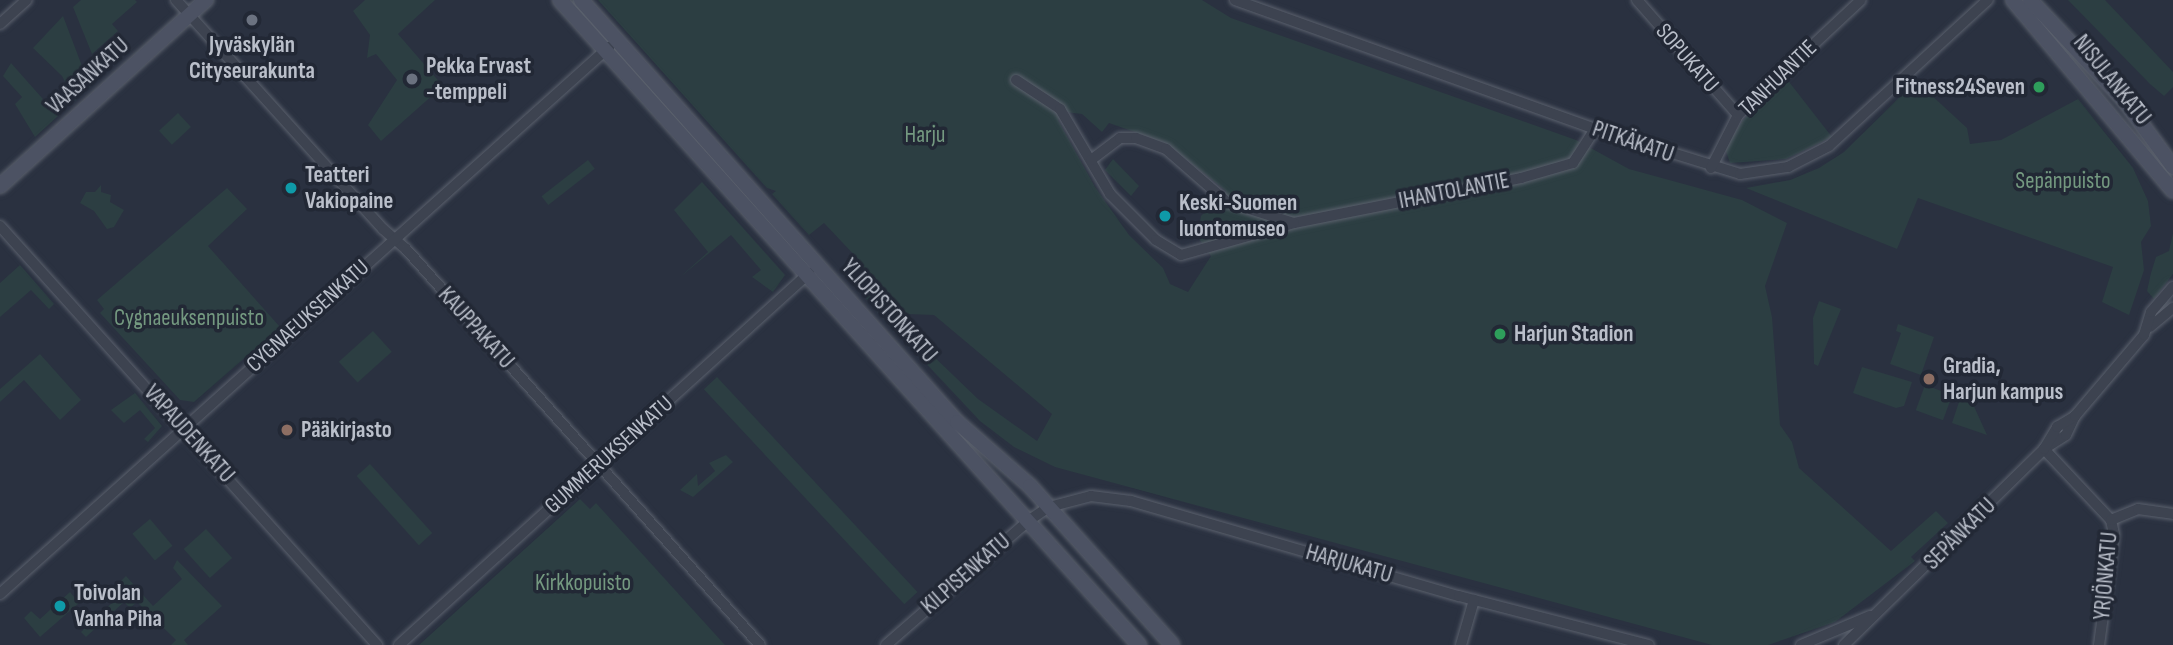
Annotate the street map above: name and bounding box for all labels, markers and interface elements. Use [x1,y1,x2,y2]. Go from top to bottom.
marker: Jyväskylän Cityseurakunta [244,12,260,28]
street label: SOPUKATU [1650,18,1724,98]
street label: NISULANKATU [2067,29,2157,131]
place label: Jyväskylän Cityseurakunta [189,31,315,85]
street label: VAASANKATU [41,32,135,120]
street label: TANHUANTIE [1733,34,1823,122]
place label: Pekka Ervast -temppeli [426,52,531,106]
marker: Pekka Ervast -temppeli [404,71,420,87]
place label: Fitness24Seven [1895,73,2025,101]
marker: Fitness24Seven [2031,79,2047,95]
street label: PITKÄKATU [1589,115,1677,169]
park label: Harju [905,121,945,149]
place label: Teatteri Vakiopaine [305,161,393,215]
street label: IHANTOLANTIE [1396,167,1512,215]
park label: Sepänpuisto [2015,167,2111,195]
marker: Teatteri Vakiopaine [283,180,299,196]
place label: Keski-Suomen luontomuseo [1179,189,1297,243]
marker: Keski-Suomen luontomuseo [1157,208,1173,224]
street label: YLIOPISTONKATU [835,253,943,369]
street label: CYGNAEUKSENKATU [241,254,375,378]
street label: KAUPPAKATU [432,281,520,375]
park label: Cygnaeuksenpuisto [114,304,264,332]
place label: Harjun Stadion [1514,320,1634,348]
marker: Harjun Stadion [1492,326,1508,342]
place label: Gradia, Harjun kampus [1943,352,2063,406]
marker: Gradia, Harjun kampus [1921,371,1937,387]
street label: VAPAUDENKATU [138,379,240,489]
street label: GUMMERUKSENKATU [539,390,679,520]
place label: Pääkirjasto [301,416,392,444]
marker: Pääkirjasto [279,422,295,438]
street label: SEPÄNKATU [1918,492,2002,576]
street label: KILPISENKATU [916,528,1016,620]
street label: YRJÖNKATU [2088,531,2124,621]
street label: HARJUKATU [1303,539,1395,589]
park label: Kirkkopuisto [535,569,631,597]
place label: Toivolan Vanha Piha [74,579,162,633]
marker: Toivolan Vanha Piha [52,598,68,614]

